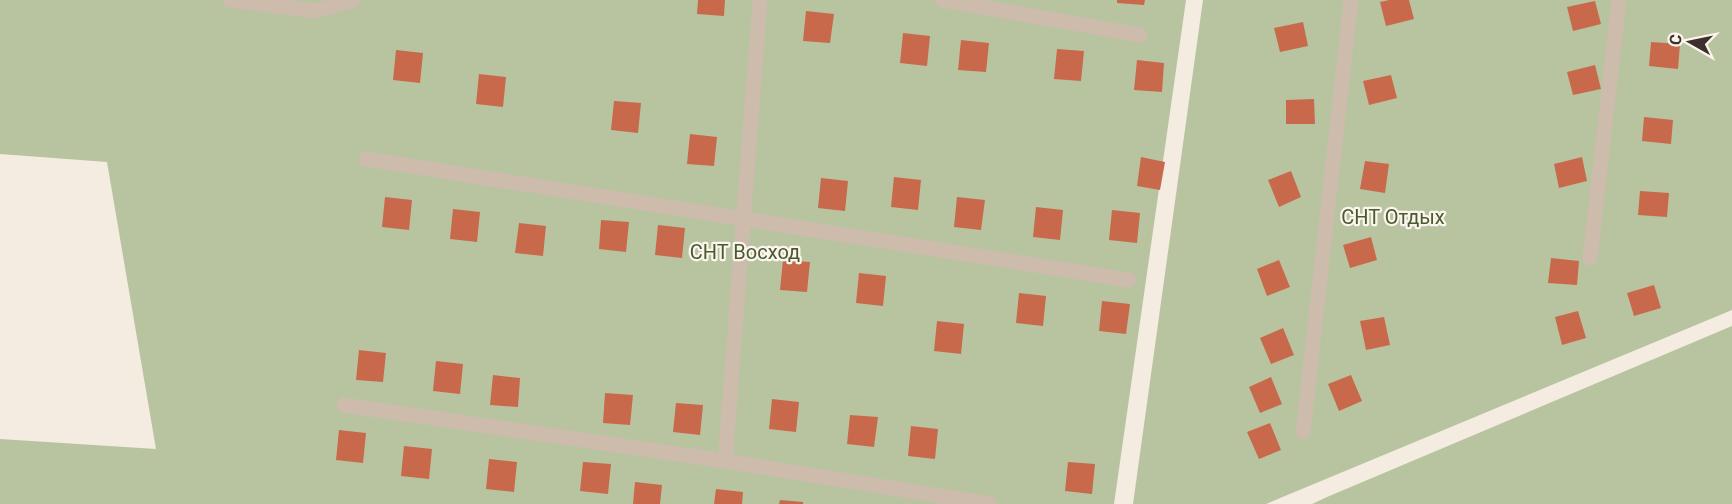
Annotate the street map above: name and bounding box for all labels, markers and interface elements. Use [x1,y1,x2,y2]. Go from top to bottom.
north arrow [1660,12,1720,72]
text: С [1665,33,1686,46]
park label: СНТ Отдых [1341,205,1445,229]
park label: СНТ Восход [690,240,800,264]

